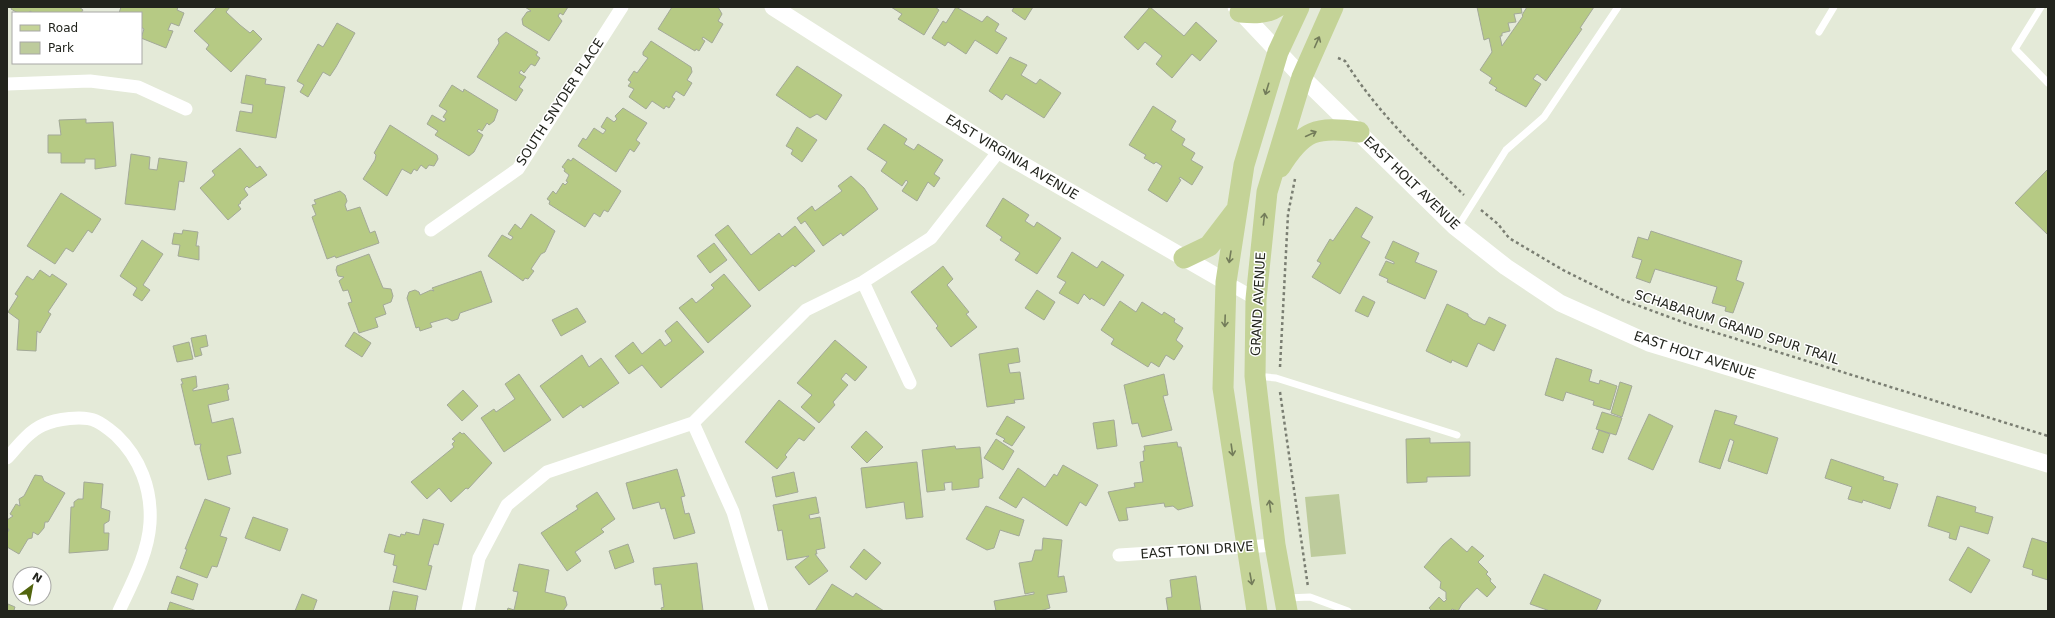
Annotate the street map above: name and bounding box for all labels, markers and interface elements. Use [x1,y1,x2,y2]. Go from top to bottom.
legend [12,12,142,64]
text: Road [48,21,78,35]
street label: SOUTH SNYDER PLACE [513,36,607,168]
one-way arrow [1314,36,1321,48]
text: Park [48,41,74,55]
one-way arrow [1263,82,1270,95]
street label: EAST VIRGINIA AVENUE [943,111,1081,203]
one-way arrow [1305,130,1317,137]
street label: EAST HOLT AVENUE [1361,133,1463,233]
one-way arrow [1260,212,1268,225]
one-way arrow [1226,250,1234,263]
street label: GRAND AVENUE [1248,252,1268,356]
street label: SCHABARUM GRAND SPUR TRAIL [1633,287,1842,367]
one-way arrow [1221,314,1228,327]
street label: EAST HOLT AVENUE [1632,328,1758,382]
one-way arrow [1228,443,1236,456]
one-way arrow [1266,500,1274,513]
street label: EAST TONI DRIVE [1140,539,1254,561]
north arrow [12,566,52,606]
text: N [30,570,44,586]
one-way arrow [1248,572,1256,585]

